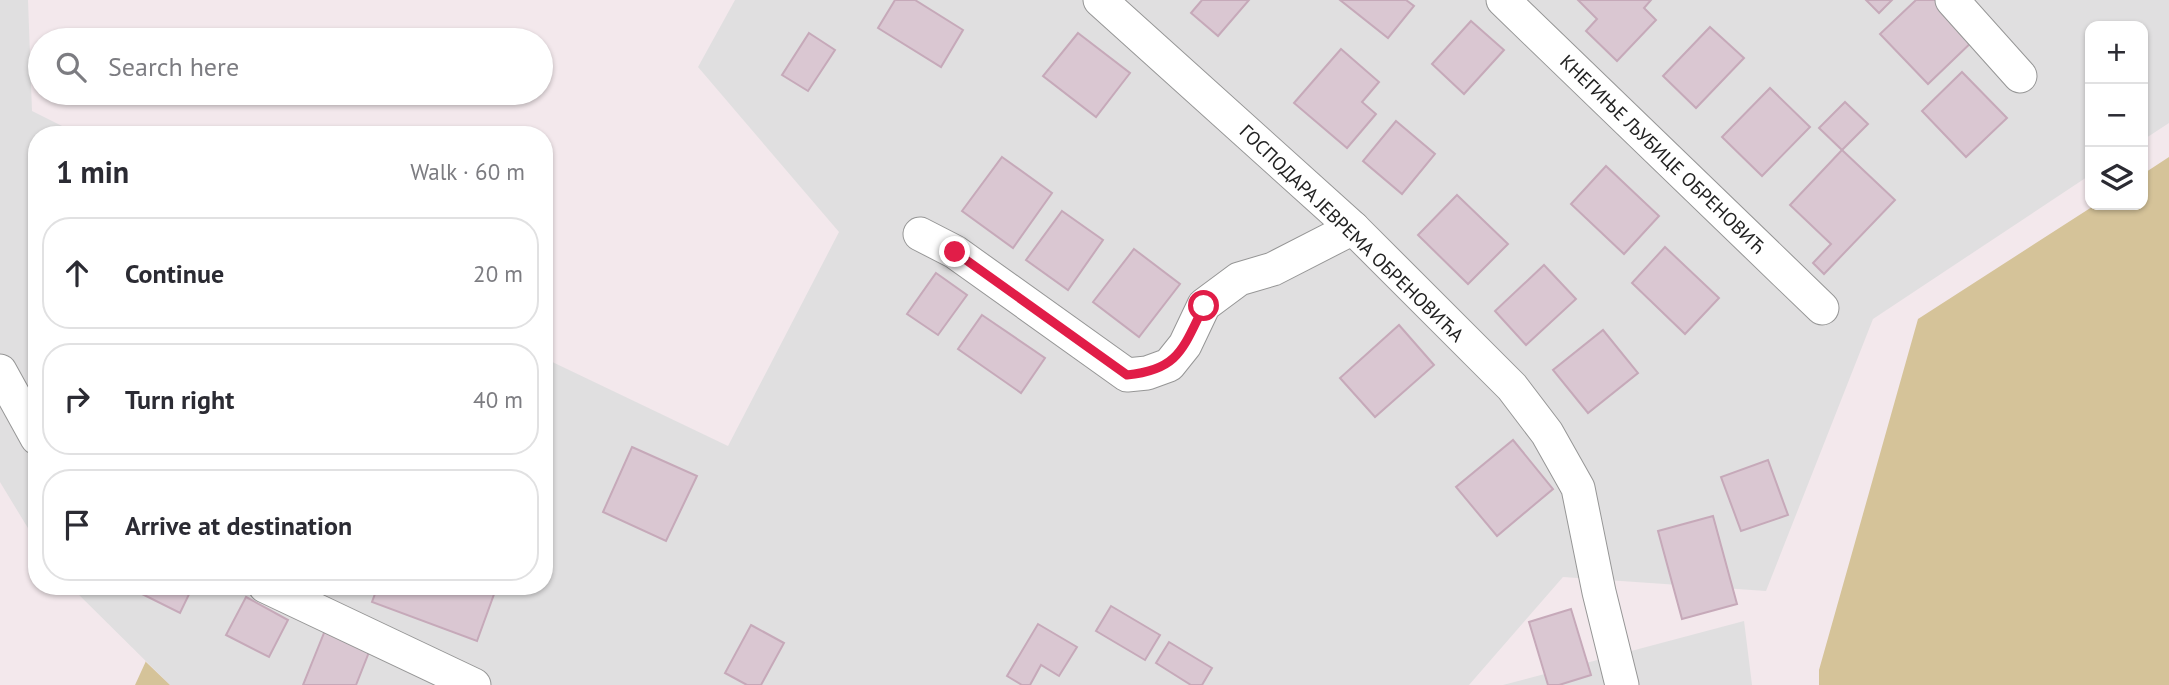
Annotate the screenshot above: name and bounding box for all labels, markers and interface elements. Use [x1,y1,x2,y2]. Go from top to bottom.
map controls [2085,21,2148,210]
button: + [2085,21,2148,84]
search box [28,28,553,105]
icon: search [52,48,90,86]
street label: КНЕГИЊЕ ЉУБИЦЕ ОБРЕНОВИЋ [1555,49,1771,259]
text: Search here [108,50,239,83]
button: − [2085,84,2148,147]
street label: ГОСПОДАРА ЈЕВРЕМА ОБРЕНОВИЋА [1235,119,1469,347]
button: layers [2085,147,2148,210]
text: 1 min [56,152,129,191]
text: Walk · 60 m [410,157,525,186]
route end [939,236,970,267]
icon: ahead [58,254,96,292]
text: Continue [125,257,224,290]
text: 20 m [473,259,523,288]
route start [1188,290,1219,321]
icon: right [58,380,96,418]
text: Turn right [125,383,234,416]
text: 40 m [473,385,523,414]
icon: arrive [58,506,96,544]
text: Arrive at destination [125,509,352,542]

